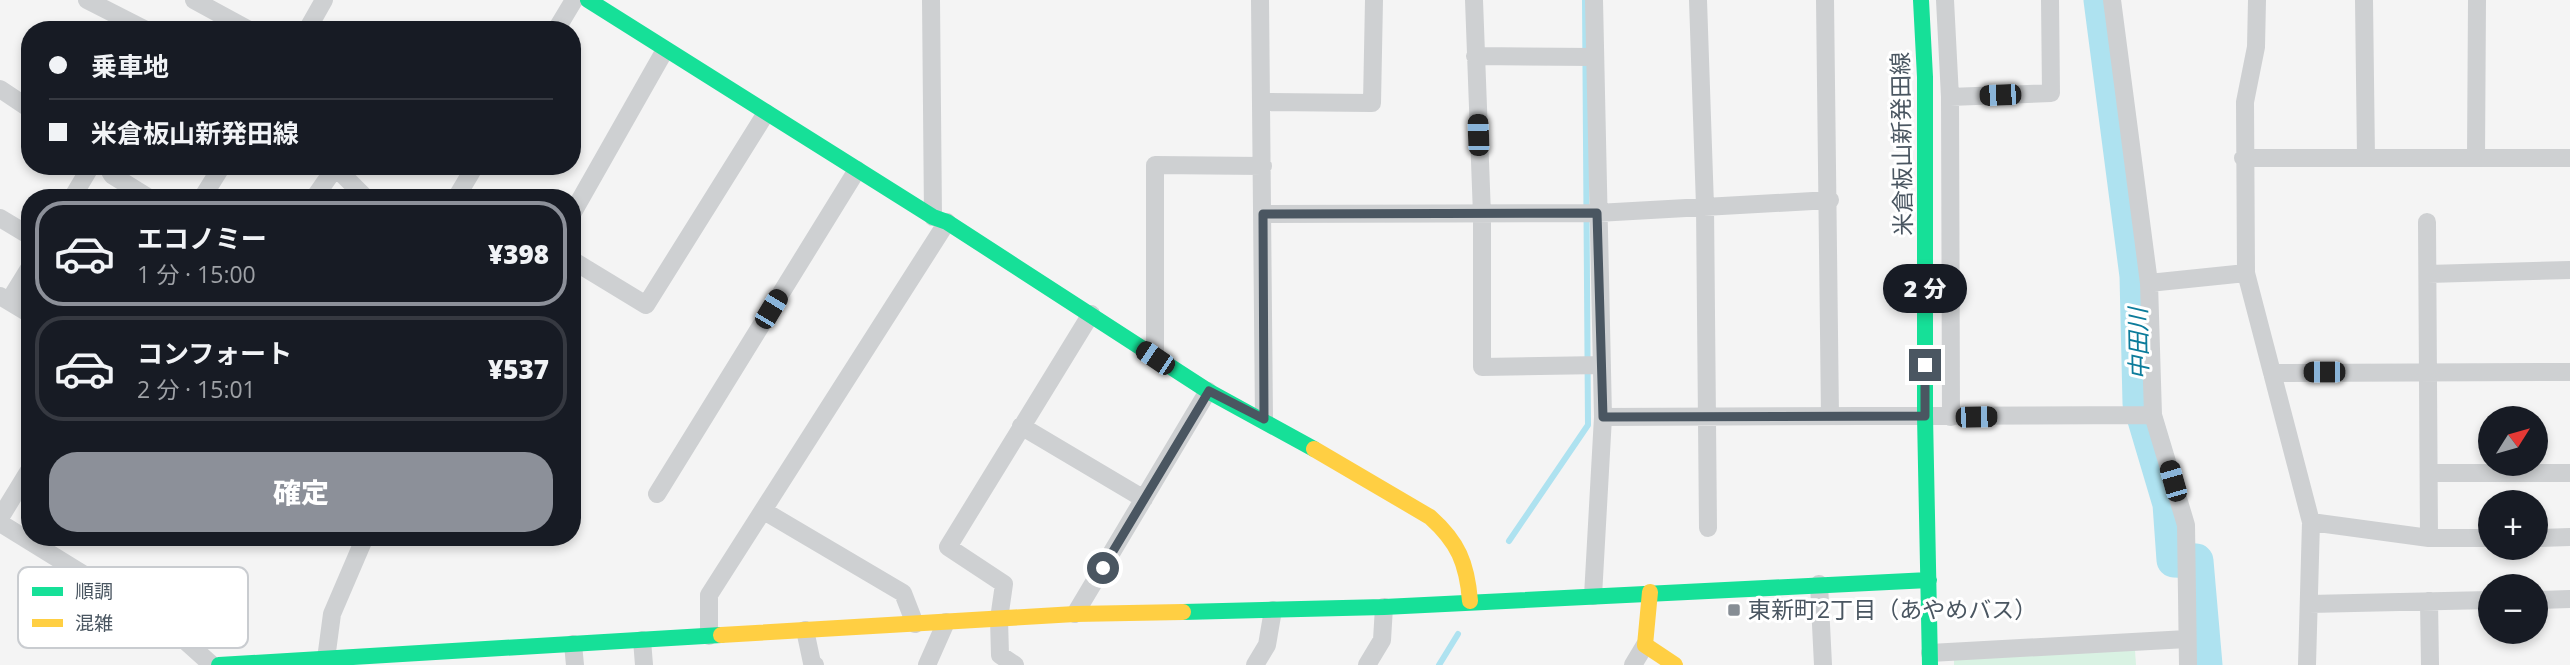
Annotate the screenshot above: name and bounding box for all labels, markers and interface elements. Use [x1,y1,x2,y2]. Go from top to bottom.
text: 乗車地 [91,48,169,84]
street label: 米倉板山新発田線 [1883,52,1919,236]
car [1979,84,2022,106]
car [1467,114,1490,156]
text: 米倉板山新発田線 [91,115,299,151]
text: エコノミー [137,220,267,256]
icon: car [53,222,116,285]
text: ¥398 [488,236,549,272]
text: 1 分 · 15:00 [137,258,256,290]
callout: 2 分 [1883,264,1967,312]
text: 2 分 [1904,272,1946,304]
car [752,286,791,332]
water label: 中田川 [2120,305,2155,380]
text: コンフォート [137,335,292,371]
icon: car [53,337,116,400]
car [1132,338,1179,378]
route end [1909,349,1941,381]
text: ¥537 [488,351,549,387]
car [2304,362,2346,383]
text: 2 分 · 15:01 [137,373,256,405]
car [1955,406,1998,428]
north arrow [2478,406,2548,476]
map controls [2478,406,2548,644]
button: 確定 [49,452,553,532]
car [2158,458,2189,504]
button: + [2478,490,2548,560]
route start [1087,552,1119,584]
legend [18,567,248,648]
button: − [2478,574,2548,644]
text: 順調 [75,578,113,604]
place label: 東新町2丁目（あやめバス） [1748,593,2037,625]
marker: 東新町2丁目（あやめバス） [1726,602,1742,618]
text: 混雑 [75,610,113,636]

